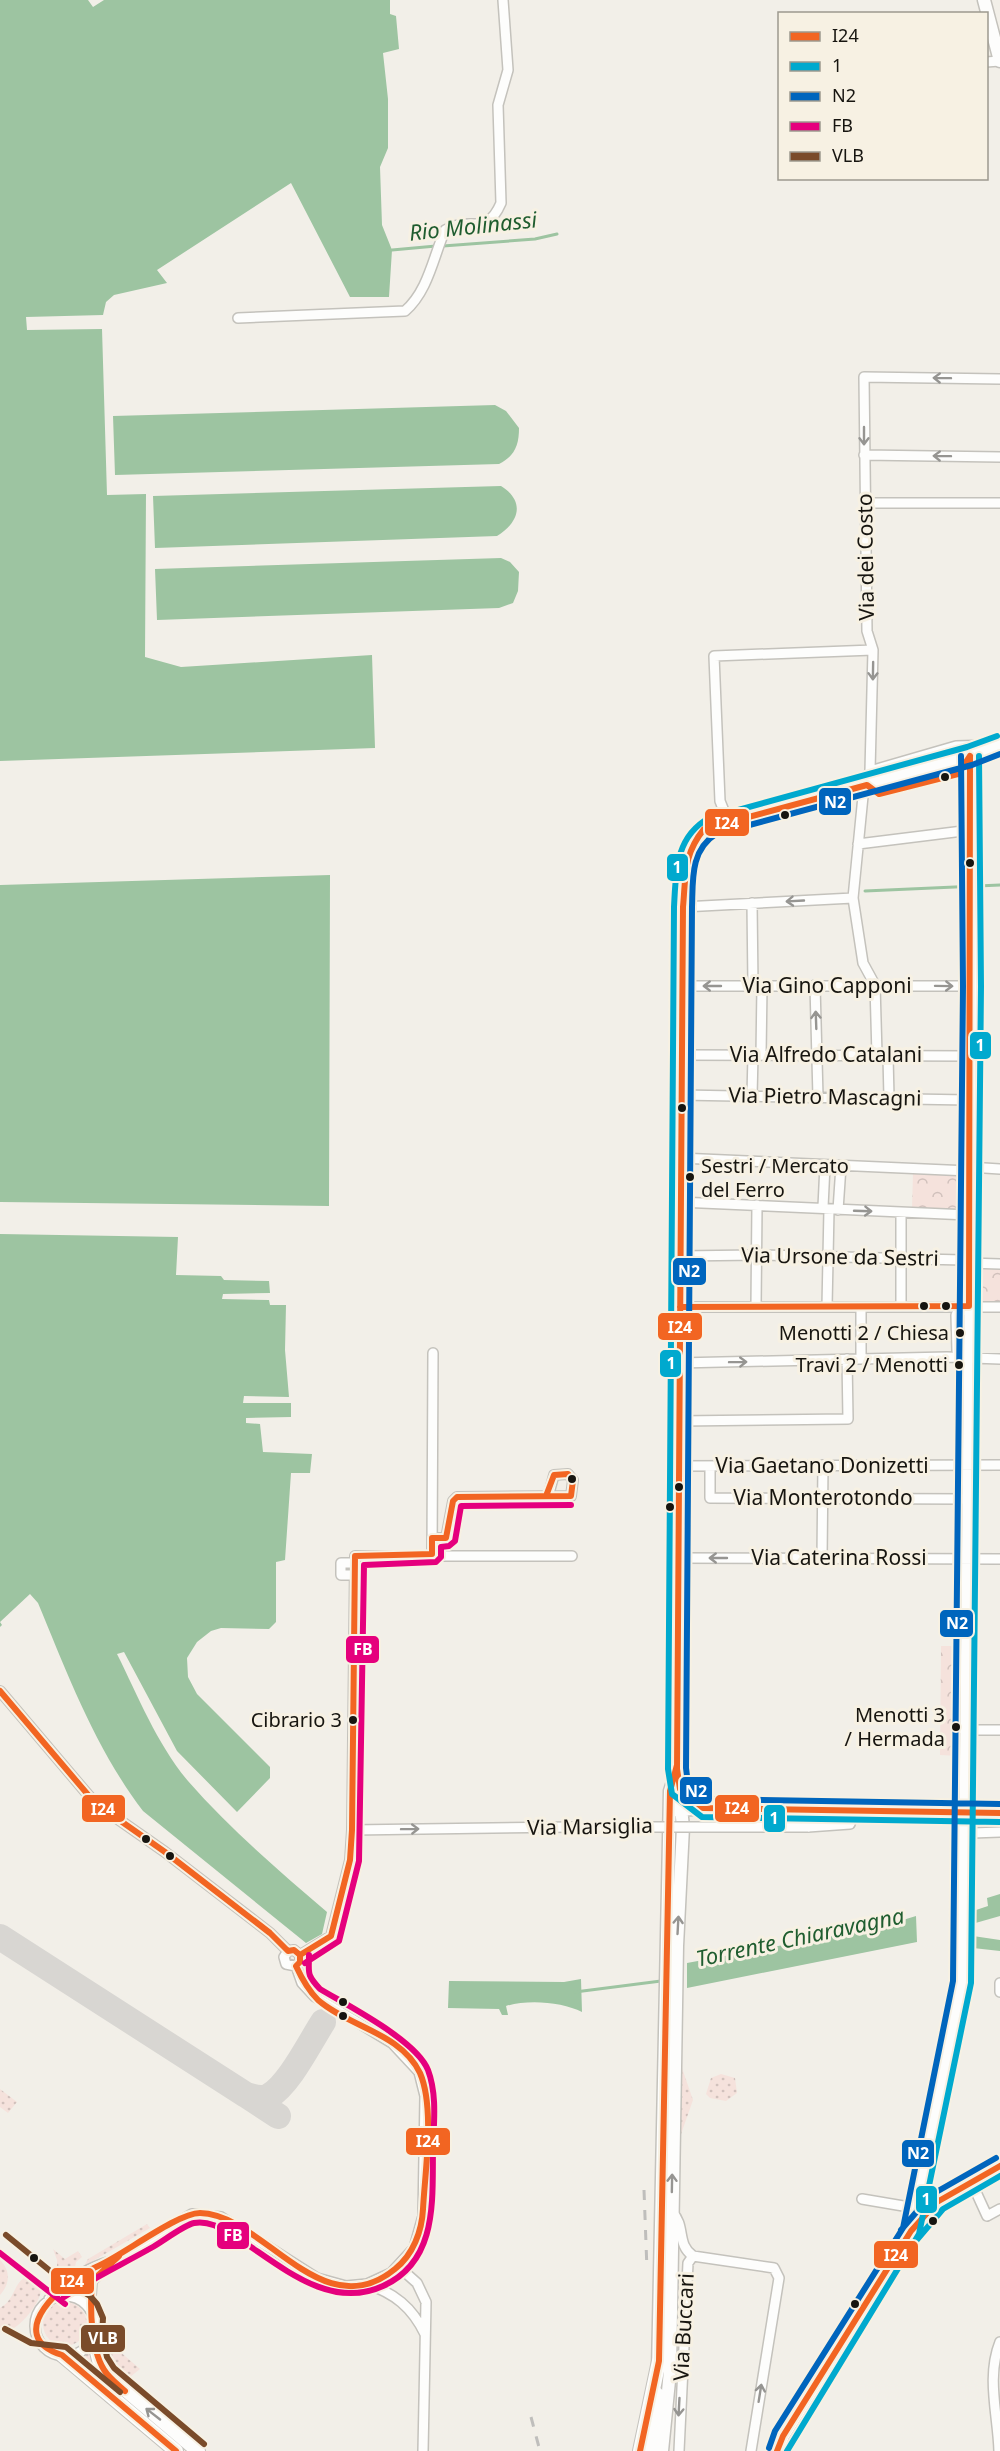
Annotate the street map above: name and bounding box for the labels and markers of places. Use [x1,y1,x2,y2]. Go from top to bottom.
unlabelled marker [939,771,951,783]
unlabelled marker [779,809,791,821]
unlabelled marker [964,857,976,869]
unlabelled marker [676,1102,688,1114]
place label: Sestri / Mercato del Ferro [701,1152,849,1203]
marker: Sestri / Mercato del Ferro [684,1171,696,1183]
unlabelled marker [918,1300,930,1312]
unlabelled marker [940,1300,952,1312]
place label: Menotti 2 / Chiesa [779,1319,949,1346]
marker: Menotti 2 / Chiesa [954,1327,966,1339]
place label: Travi 2 / Menotti [796,1351,948,1378]
marker: Travi 2 / Menotti [953,1359,965,1371]
unlabelled marker [566,1473,578,1485]
unlabelled marker [673,1481,685,1493]
unlabelled marker [664,1501,676,1513]
place label: Menotti 3 / Hermada [845,1701,945,1752]
place label: Cibrario 3 [251,1706,342,1733]
marker: Cibrario 3 [347,1714,359,1726]
marker: Menotti 3 / Hermada [950,1721,962,1733]
unlabelled marker [140,1833,152,1845]
unlabelled marker [164,1850,176,1862]
unlabelled marker [337,1996,349,2008]
unlabelled marker [337,2010,349,2022]
unlabelled marker [927,2215,939,2227]
unlabelled marker [28,2252,40,2264]
unlabelled marker [849,2298,861,2310]

